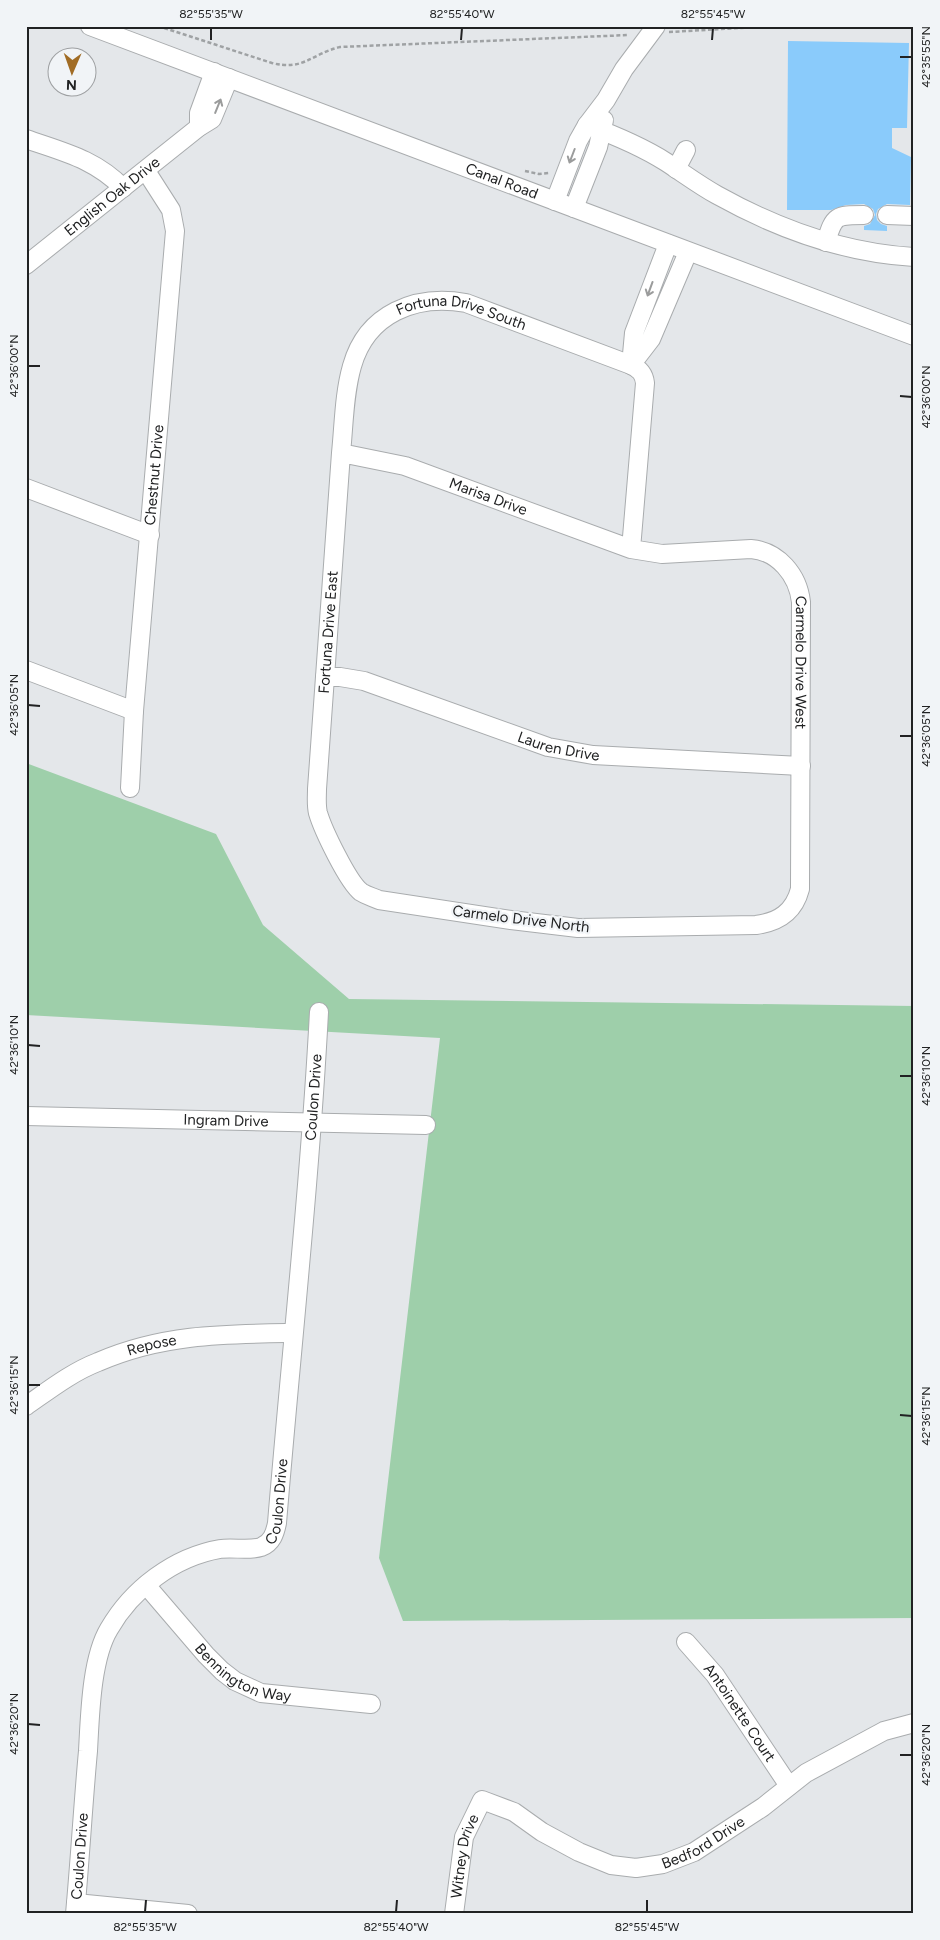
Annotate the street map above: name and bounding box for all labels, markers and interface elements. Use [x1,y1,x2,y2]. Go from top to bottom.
text: 82°55'35"W [179,7,243,21]
text: 82°55'40"W [429,7,495,21]
text: 82°55'45"W [681,7,746,21]
text: 42°35'55"N [919,26,933,88]
north arrow [48,48,98,98]
text: N [66,76,77,93]
one-way arrow [213,99,223,114]
one-way arrow [567,148,576,164]
street label: English Oak Drive [61,153,163,240]
street label: Canal Road [463,159,541,203]
one-way arrow [645,281,654,296]
street label: Fortuna Drive South [393,292,529,334]
text: 42°36'00"N [7,335,21,397]
text: 42°36'00"N [919,366,933,428]
street label: Chestnut Drive [141,424,167,526]
street label: Marisa Drive [447,474,530,519]
street label: Fortuna Drive East [315,570,342,694]
street label: Carmelo Drive West [791,595,811,730]
text: 42°36'05"N [7,674,21,736]
text: 42°36'05"N [919,705,933,767]
street label: Lauren Drive [515,728,600,764]
street label: Carmelo Drive North [451,902,591,936]
text: 42°36'10"N [7,1015,21,1075]
text: 42°36'10"N [919,1046,933,1106]
street label: Coulon Drive [302,1054,326,1141]
street label: Ingram Drive [183,1111,269,1130]
street label: Repose [125,1331,178,1360]
text: 42°36'15"N [7,1355,21,1415]
text: 42°36'15"N [919,1386,933,1446]
street label: Coulon Drive [261,1458,291,1548]
street label: Bennington Way [191,1640,292,1705]
street label: Antoinette Court [700,1660,780,1766]
text: 42°36'20"N [7,1693,21,1755]
text: 42°36'20"N [919,1724,933,1786]
street label: Witney Drive [447,1811,483,1899]
street label: Coulon Drive [67,1812,92,1900]
street label: Bedford Drive [659,1812,748,1873]
text: 82°55'35"W [113,1920,177,1934]
text: 82°55'40"W [363,1920,429,1934]
text: 82°55'45"W [615,1920,680,1934]

